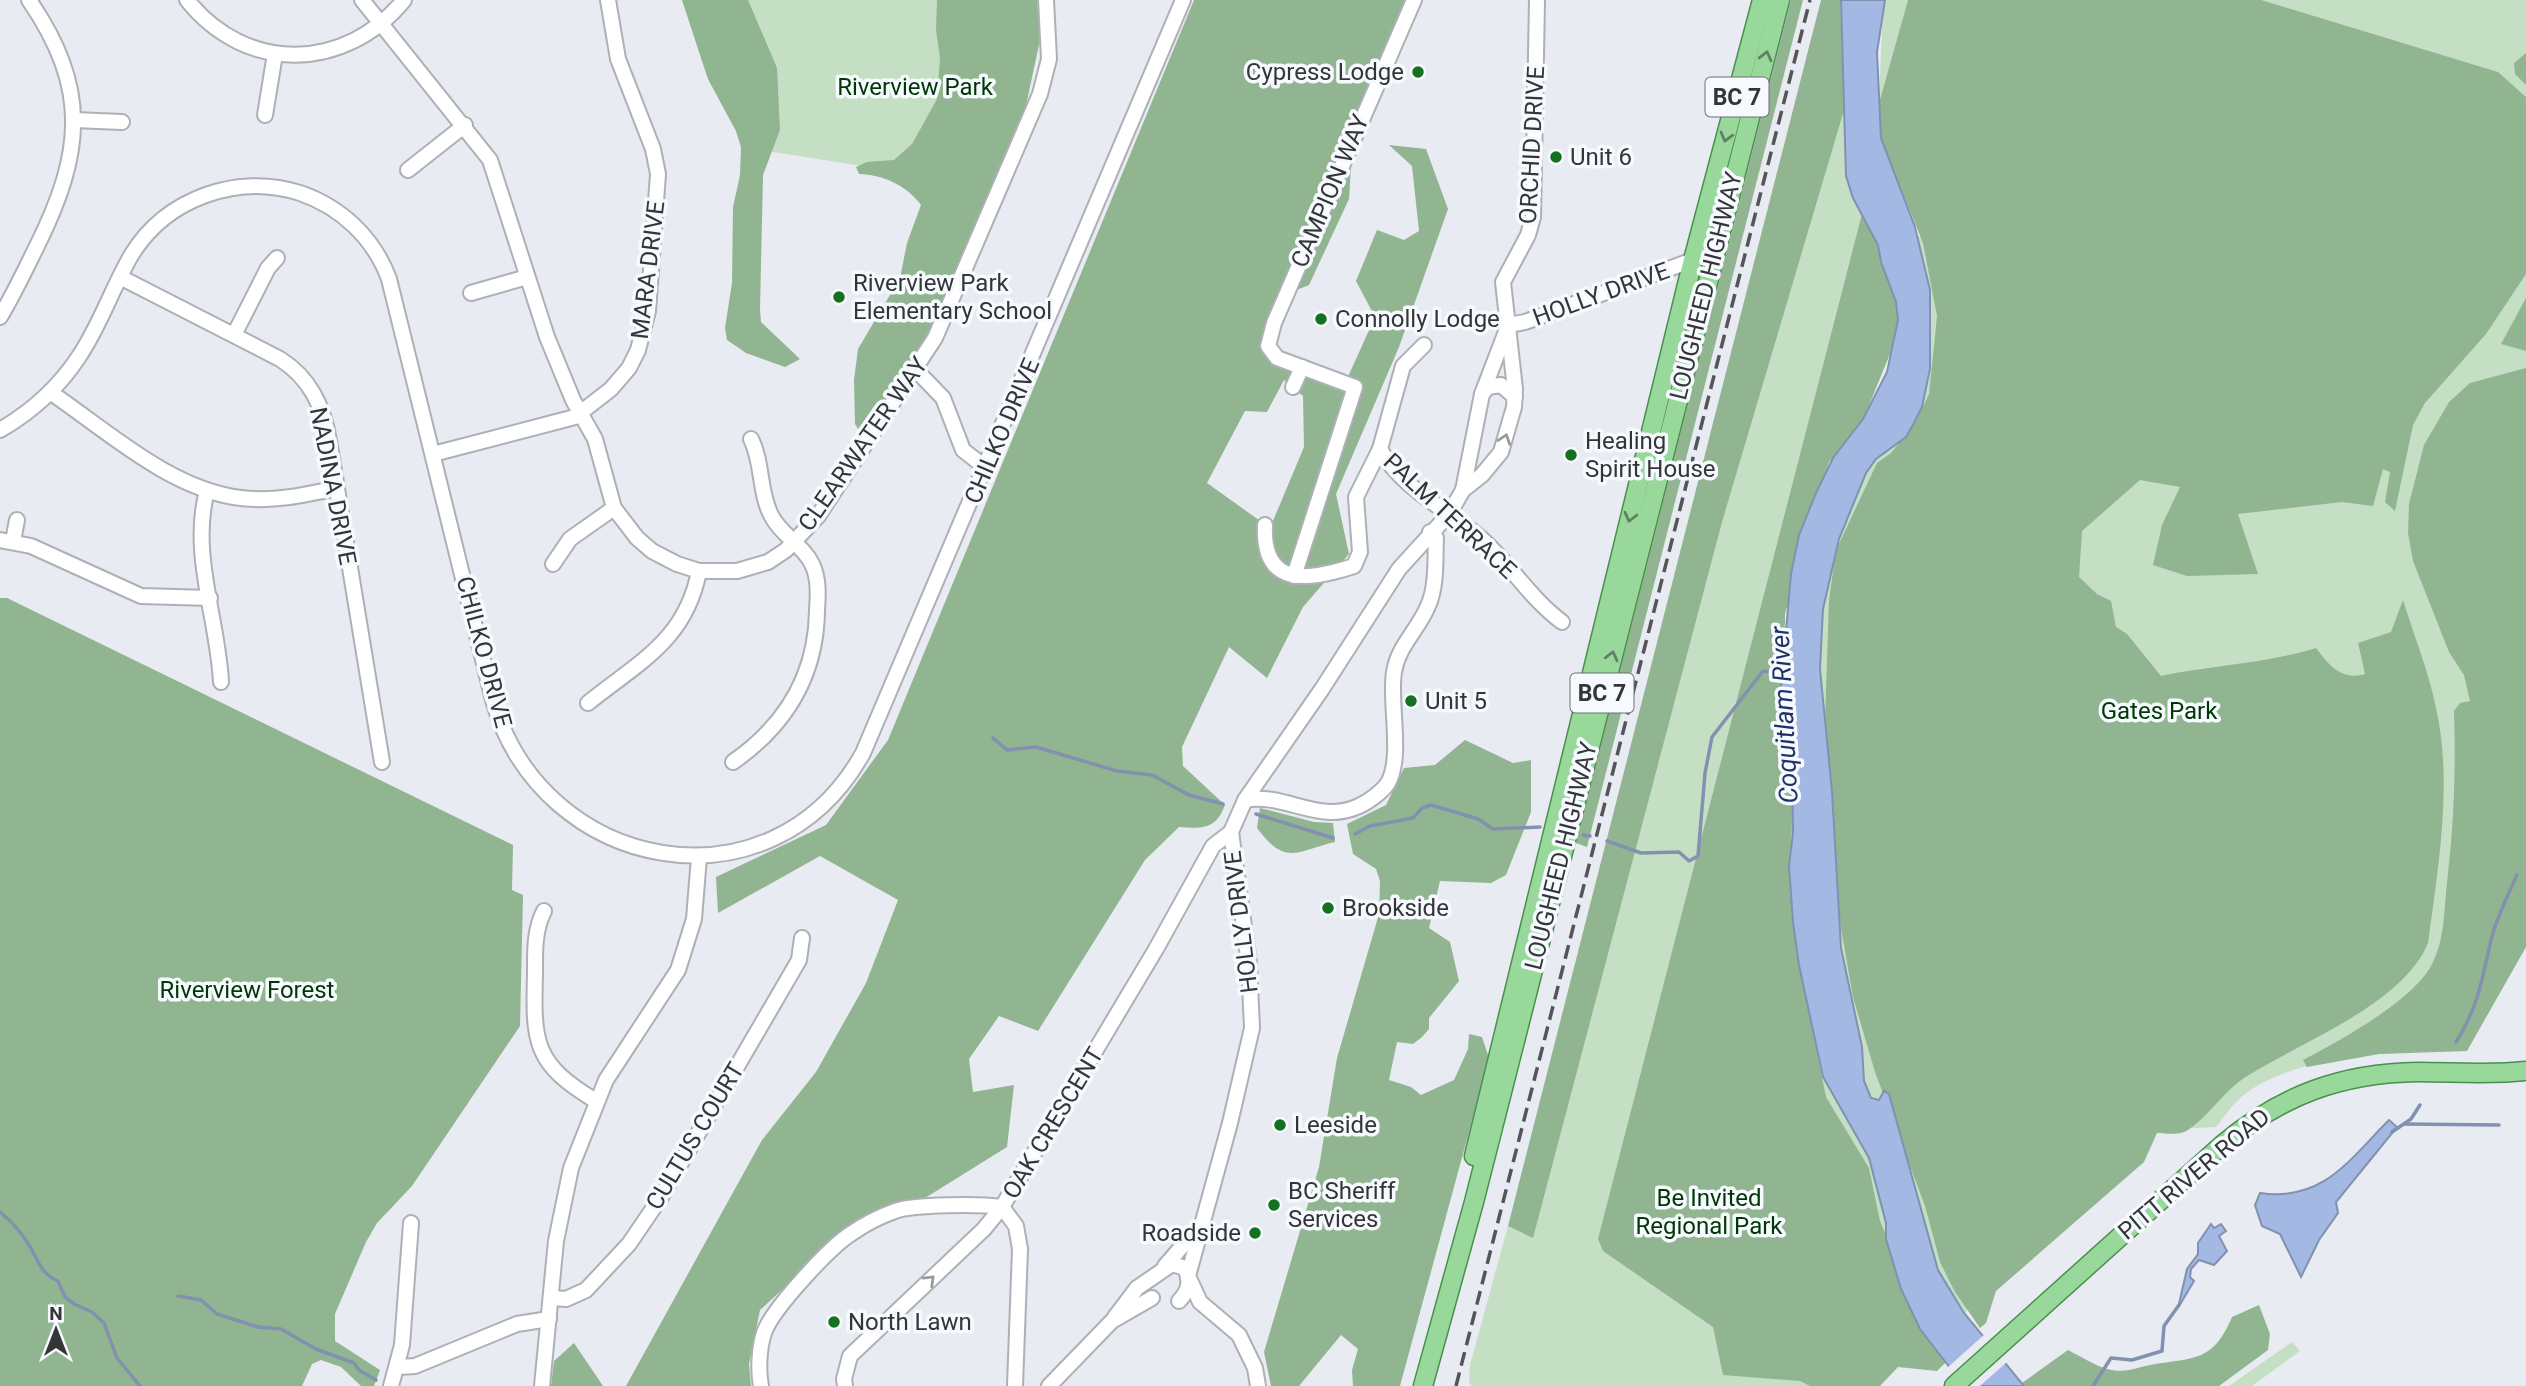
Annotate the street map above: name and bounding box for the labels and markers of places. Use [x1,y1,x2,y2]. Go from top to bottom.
place label: Cypress Lodge [1246,58,1404,86]
marker: Cypress Lodge [1410,64,1426,80]
place label: Unit 6 [1570,143,1632,171]
marker: Unit 6 [1548,149,1564,165]
place label: Riverview Park Elementary School [853,269,1052,325]
marker: Riverview Park Elementary School [831,289,847,305]
place label: Connolly Lodge [1335,305,1500,333]
marker: Connolly Lodge [1313,311,1329,327]
place label: Healing Spirit House [1585,427,1716,483]
marker: Healing Spirit House [1563,447,1579,463]
place label: Unit 5 [1425,687,1487,715]
marker: Unit 5 [1403,693,1419,709]
place label: Brookside [1342,894,1449,922]
marker: Brookside [1320,900,1336,916]
place label: Leeside [1294,1111,1377,1139]
marker: Leeside [1272,1117,1288,1133]
place label: BC Sheriff Services [1288,1177,1396,1233]
marker: BC Sheriff Services [1266,1197,1282,1213]
place label: Roadside [1141,1219,1241,1247]
marker: Roadside [1247,1225,1263,1241]
place label: North Lawn [848,1308,972,1336]
marker: North Lawn [826,1314,842,1330]

